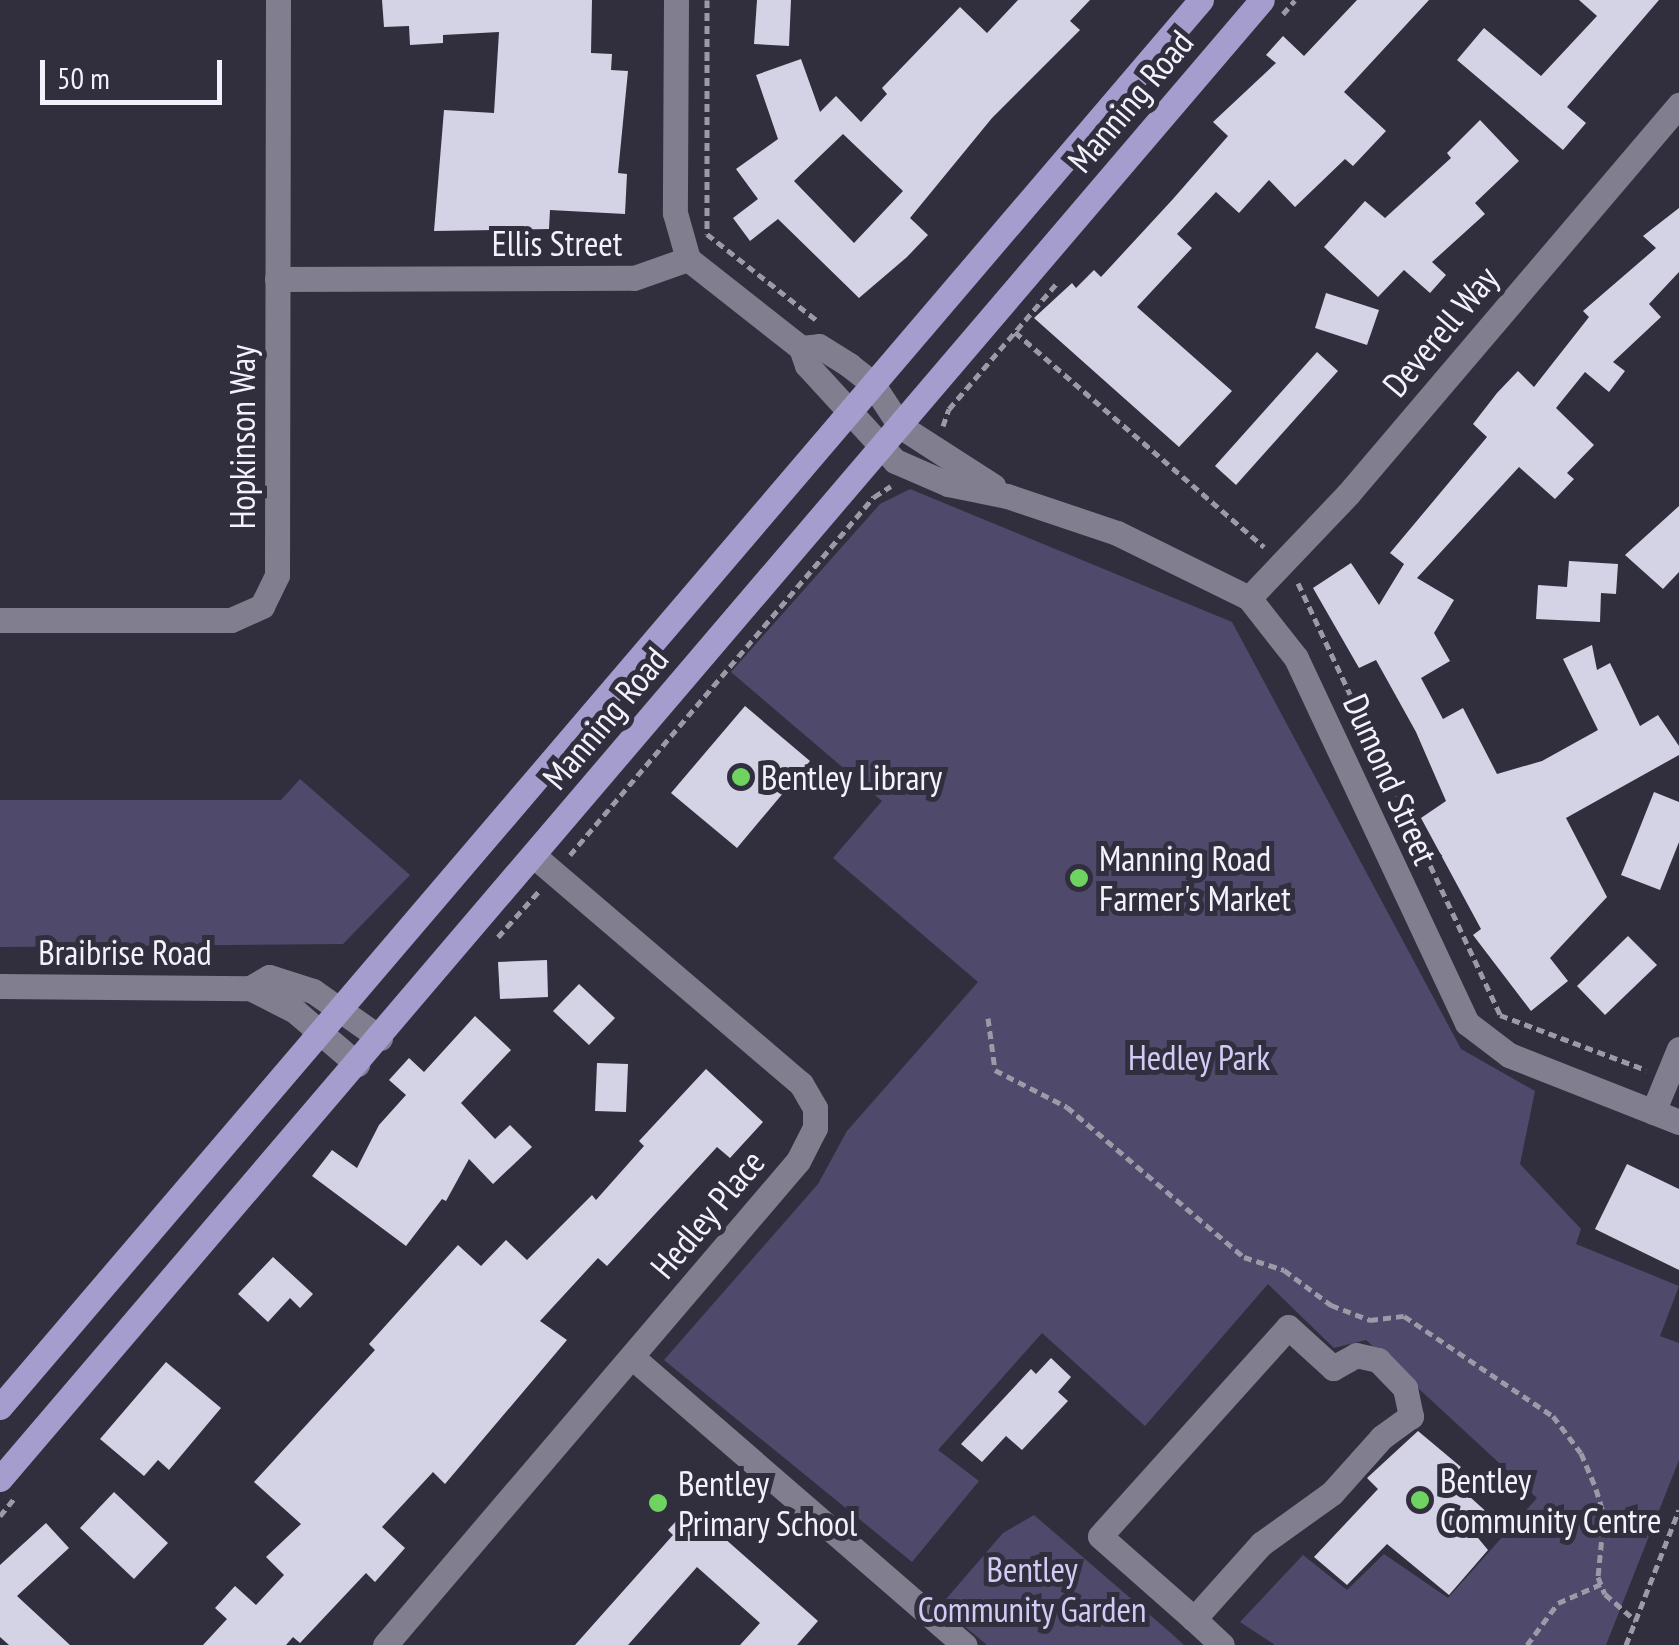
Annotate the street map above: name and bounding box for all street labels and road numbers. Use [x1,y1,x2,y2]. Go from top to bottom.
street label: Manning Road [1059,22,1201,180]
street label: Ellis Street [492,222,622,264]
street label: Deverell Way [1373,257,1507,405]
street label: Hopkinson Way [221,345,263,529]
street label: Manning Road [534,639,676,797]
street label: Dumond Street [1335,687,1447,871]
street label: Braibrise Road [38,931,212,973]
street label: Hedley Place [641,1141,773,1287]

